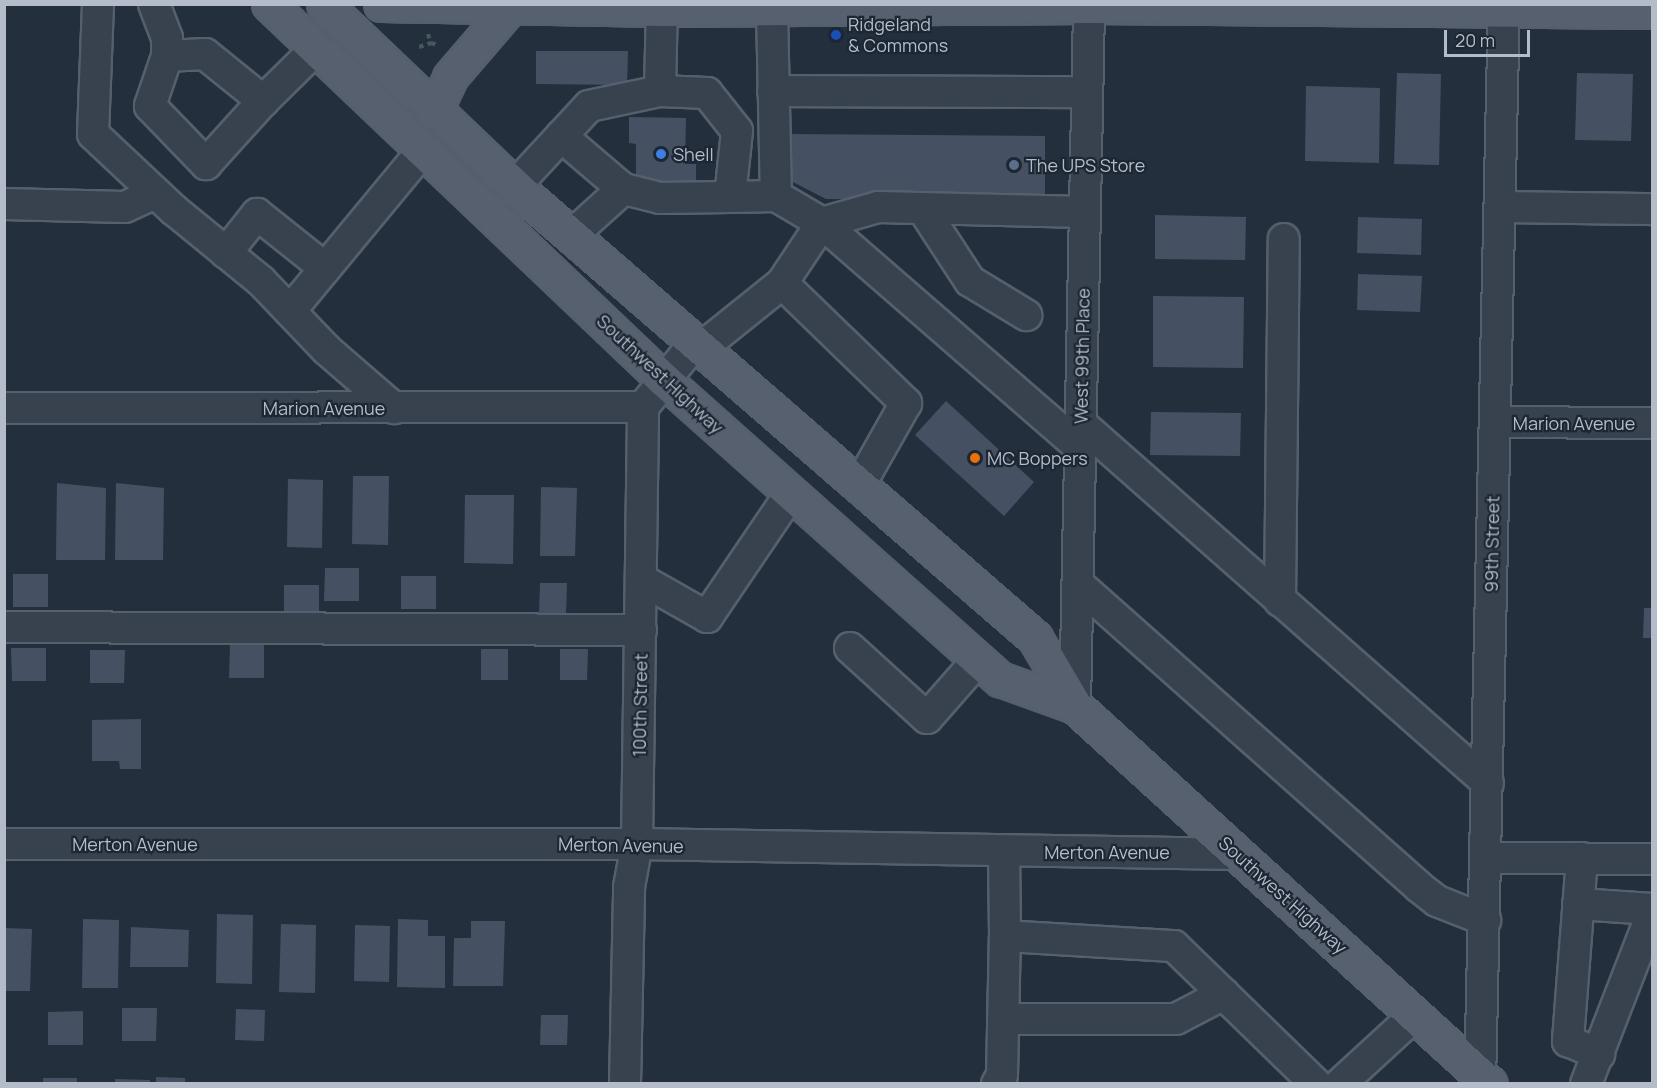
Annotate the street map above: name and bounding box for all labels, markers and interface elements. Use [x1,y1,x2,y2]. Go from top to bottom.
place label: Ridgeland & Commons [848,14,948,57]
scale bar [1447,18,1532,56]
marker: Ridgeland & Commons [829,28,843,42]
text: 20 m [1455,28,1495,52]
place label: Shell [673,143,714,165]
marker: Shell [654,147,668,161]
place label: The UPS Store [1026,154,1145,176]
marker: The UPS Store [1007,158,1021,172]
street label: West 99th Place [1070,288,1094,424]
street label: Southwest Highway [592,310,728,438]
street label: Marion Avenue [263,397,385,419]
street label: Marion Avenue [1513,412,1635,434]
place label: MC Boppers [987,447,1088,469]
marker: MC Boppers [968,451,982,465]
street label: 99th Street [1480,495,1504,593]
street label: 100th Street [628,653,652,757]
street label: Southwest Highway [1215,832,1351,958]
street label: Merton Avenue [72,833,198,855]
street label: Merton Avenue [558,833,684,857]
street label: Merton Avenue [1044,841,1170,863]

